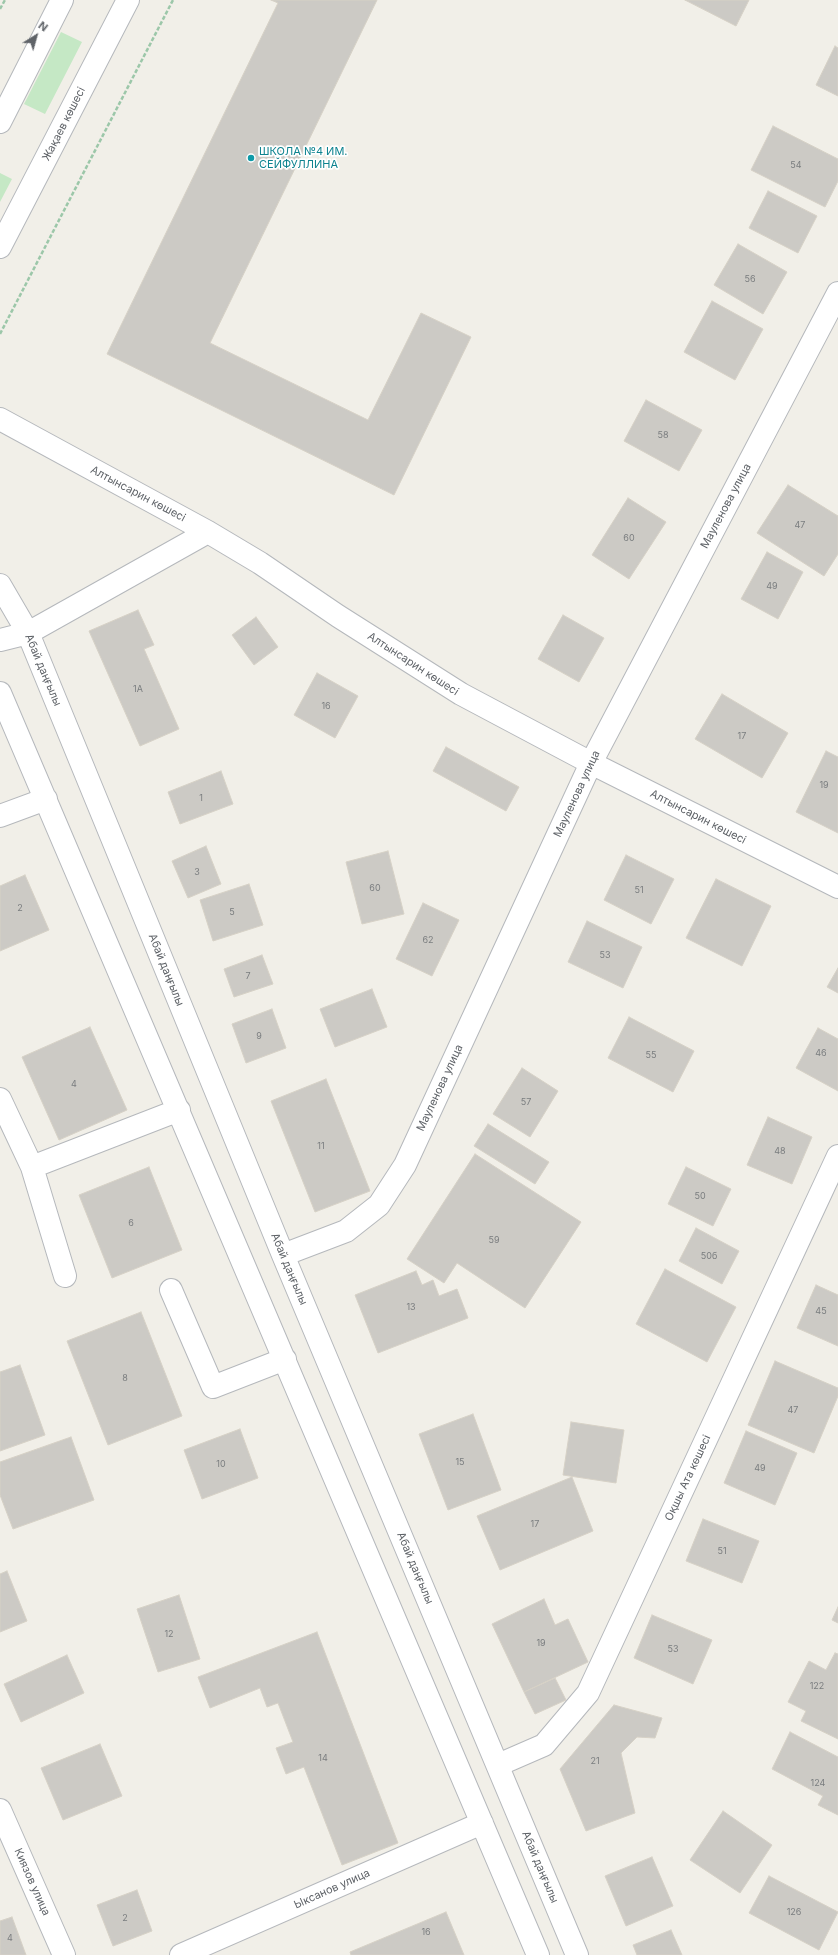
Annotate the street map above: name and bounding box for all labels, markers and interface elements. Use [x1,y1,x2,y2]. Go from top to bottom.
north arrow [16,16,56,56]
text: N [36,18,51,35]
street label: Жақаев көшесі [40,85,88,163]
place label: ШКОЛА №4 ИМ. СЕЙФУЛЛИНА [259,145,347,171]
marker: ШКОЛА №4 ИМ. СЕЙФУЛЛИНА [246,153,256,163]
house number: 54 [790,160,802,170]
house number: 56 [744,274,756,284]
house number: 58 [657,430,669,440]
street label: Мауленова улица [698,461,754,551]
street label: Алтынсарин көшесі [88,463,188,525]
house number: 47 [795,520,805,530]
house number: 60 [623,533,635,543]
house number: 49 [766,581,778,591]
street label: Алтынсарин көшесі [365,630,461,698]
street label: Абай даңғылы [22,632,64,708]
house number: 1А [133,684,143,694]
house number: 16 [321,701,331,711]
house number: 17 [738,731,746,741]
street label: Мауленова улица [551,749,603,839]
house number: 19 [819,780,829,790]
street label: Алтынсарин көшесі [648,787,748,847]
house number: 1 [199,793,203,803]
house number: 3 [194,867,200,877]
house number: 60 [369,883,381,893]
house number: 51 [634,885,644,895]
house number: 2 [17,903,23,913]
house number: 5 [229,907,235,917]
street label: Абай даңғылы [145,932,187,1008]
house number: 62 [422,935,434,945]
house number: 53 [599,950,611,960]
house number: 7 [245,971,251,981]
house number: 9 [256,1031,262,1041]
street label: Мауленова улица [414,1043,466,1133]
house number: 46 [815,1048,827,1058]
house number: 55 [646,1050,656,1060]
house number: 4 [71,1079,77,1089]
house number: 57 [521,1097,531,1107]
house number: 11 [317,1141,325,1151]
house number: 48 [774,1146,786,1156]
house number: 50 [694,1191,706,1201]
house number: 6 [128,1218,134,1228]
street label: Абай даңғылы [268,1231,310,1307]
house number: 59 [488,1235,500,1245]
house number: 50б [701,1251,717,1261]
house number: 13 [406,1302,416,1312]
house number: 45 [815,1306,827,1316]
house number: 8 [122,1373,128,1383]
house number: 47 [788,1405,798,1415]
street label: Оқшы Ата көшесі [662,1433,714,1523]
house number: 15 [455,1457,465,1467]
house number: 10 [216,1459,226,1469]
house number: 49 [754,1463,766,1473]
house number: 17 [531,1519,539,1529]
street label: Абай даңғылы [394,1530,436,1606]
house number: 51 [717,1546,727,1556]
house number: 12 [164,1629,174,1639]
house number: 19 [536,1638,546,1648]
house number: 53 [667,1644,679,1654]
house number: 122 [810,1681,824,1691]
house number: 14 [318,1753,328,1763]
house number: 21 [590,1756,600,1766]
house number: 124 [811,1778,825,1788]
street label: Абай даңғылы [519,1829,561,1905]
street label: Киязов улица [11,1846,53,1918]
street label: Ыксанов улица [292,1866,372,1912]
house number: 126 [787,1907,801,1917]
house number: 2 [122,1913,128,1923]
house number: 16 [421,1927,431,1937]
house number: 4 [7,1933,13,1943]

